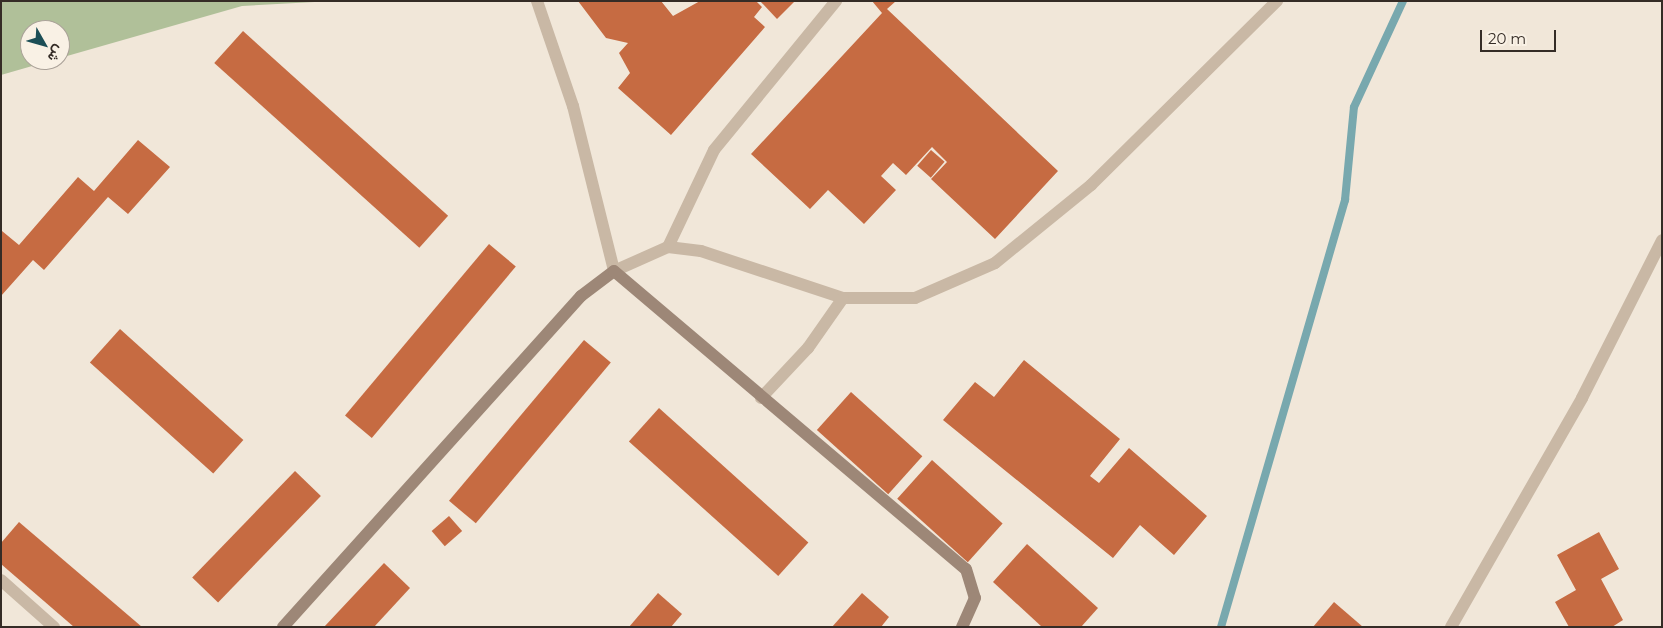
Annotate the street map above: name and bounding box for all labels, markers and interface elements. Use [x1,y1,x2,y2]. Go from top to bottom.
north arrow [20,20,70,70]
scale bar [1483,20,1559,52]
text: 20 m [1488,29,1526,48]
text: ش [44,41,68,66]

